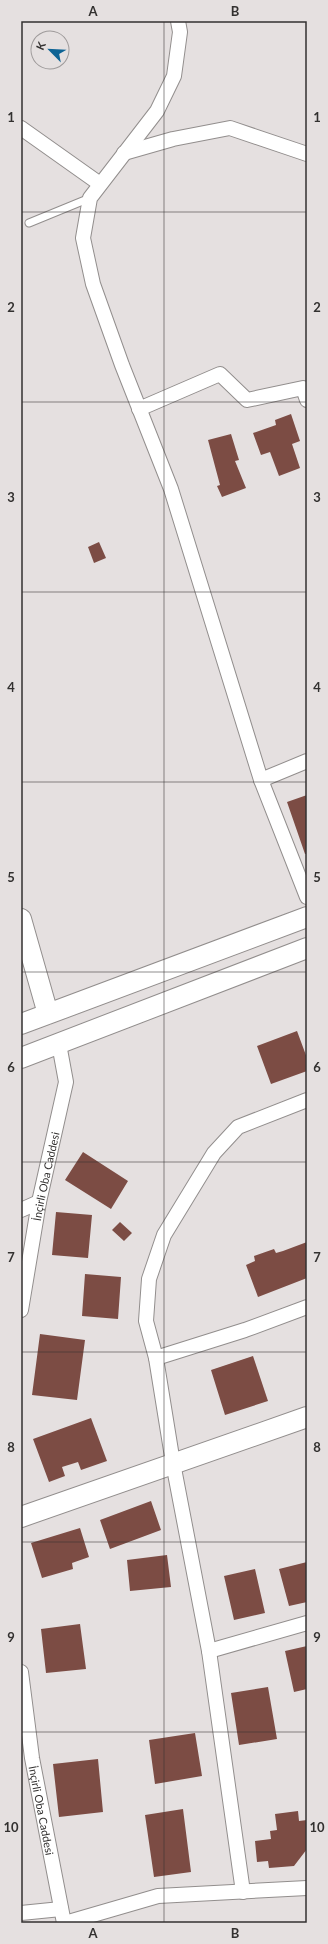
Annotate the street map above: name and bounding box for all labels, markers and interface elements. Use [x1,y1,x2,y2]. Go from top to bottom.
text: A [87,3,98,19]
text: B [231,3,240,19]
north arrow [30,30,70,70]
text: K [33,39,48,52]
text: 1 [7,109,15,125]
text: 1 [313,109,321,125]
text: 2 [7,299,15,315]
text: 2 [313,299,321,315]
text: 3 [7,489,15,505]
text: 3 [313,489,321,505]
text: 4 [7,679,15,695]
text: 4 [313,679,321,695]
text: 5 [7,869,15,885]
text: 5 [313,869,321,885]
text: 6 [7,1059,15,1075]
text: 6 [313,1059,321,1075]
street label: İnçirli Oba Caddesi [29,1130,61,1222]
text: 7 [7,1249,15,1265]
text: 7 [313,1249,321,1265]
text: 8 [7,1439,15,1455]
text: 8 [313,1439,321,1455]
text: 9 [7,1629,15,1645]
text: 9 [313,1629,321,1645]
street label: İnçirli Oba Caddesi [27,1765,57,1856]
text: 10 [3,1819,19,1835]
text: 10 [309,1819,325,1835]
text: A [87,1925,98,1941]
text: B [231,1925,240,1941]

